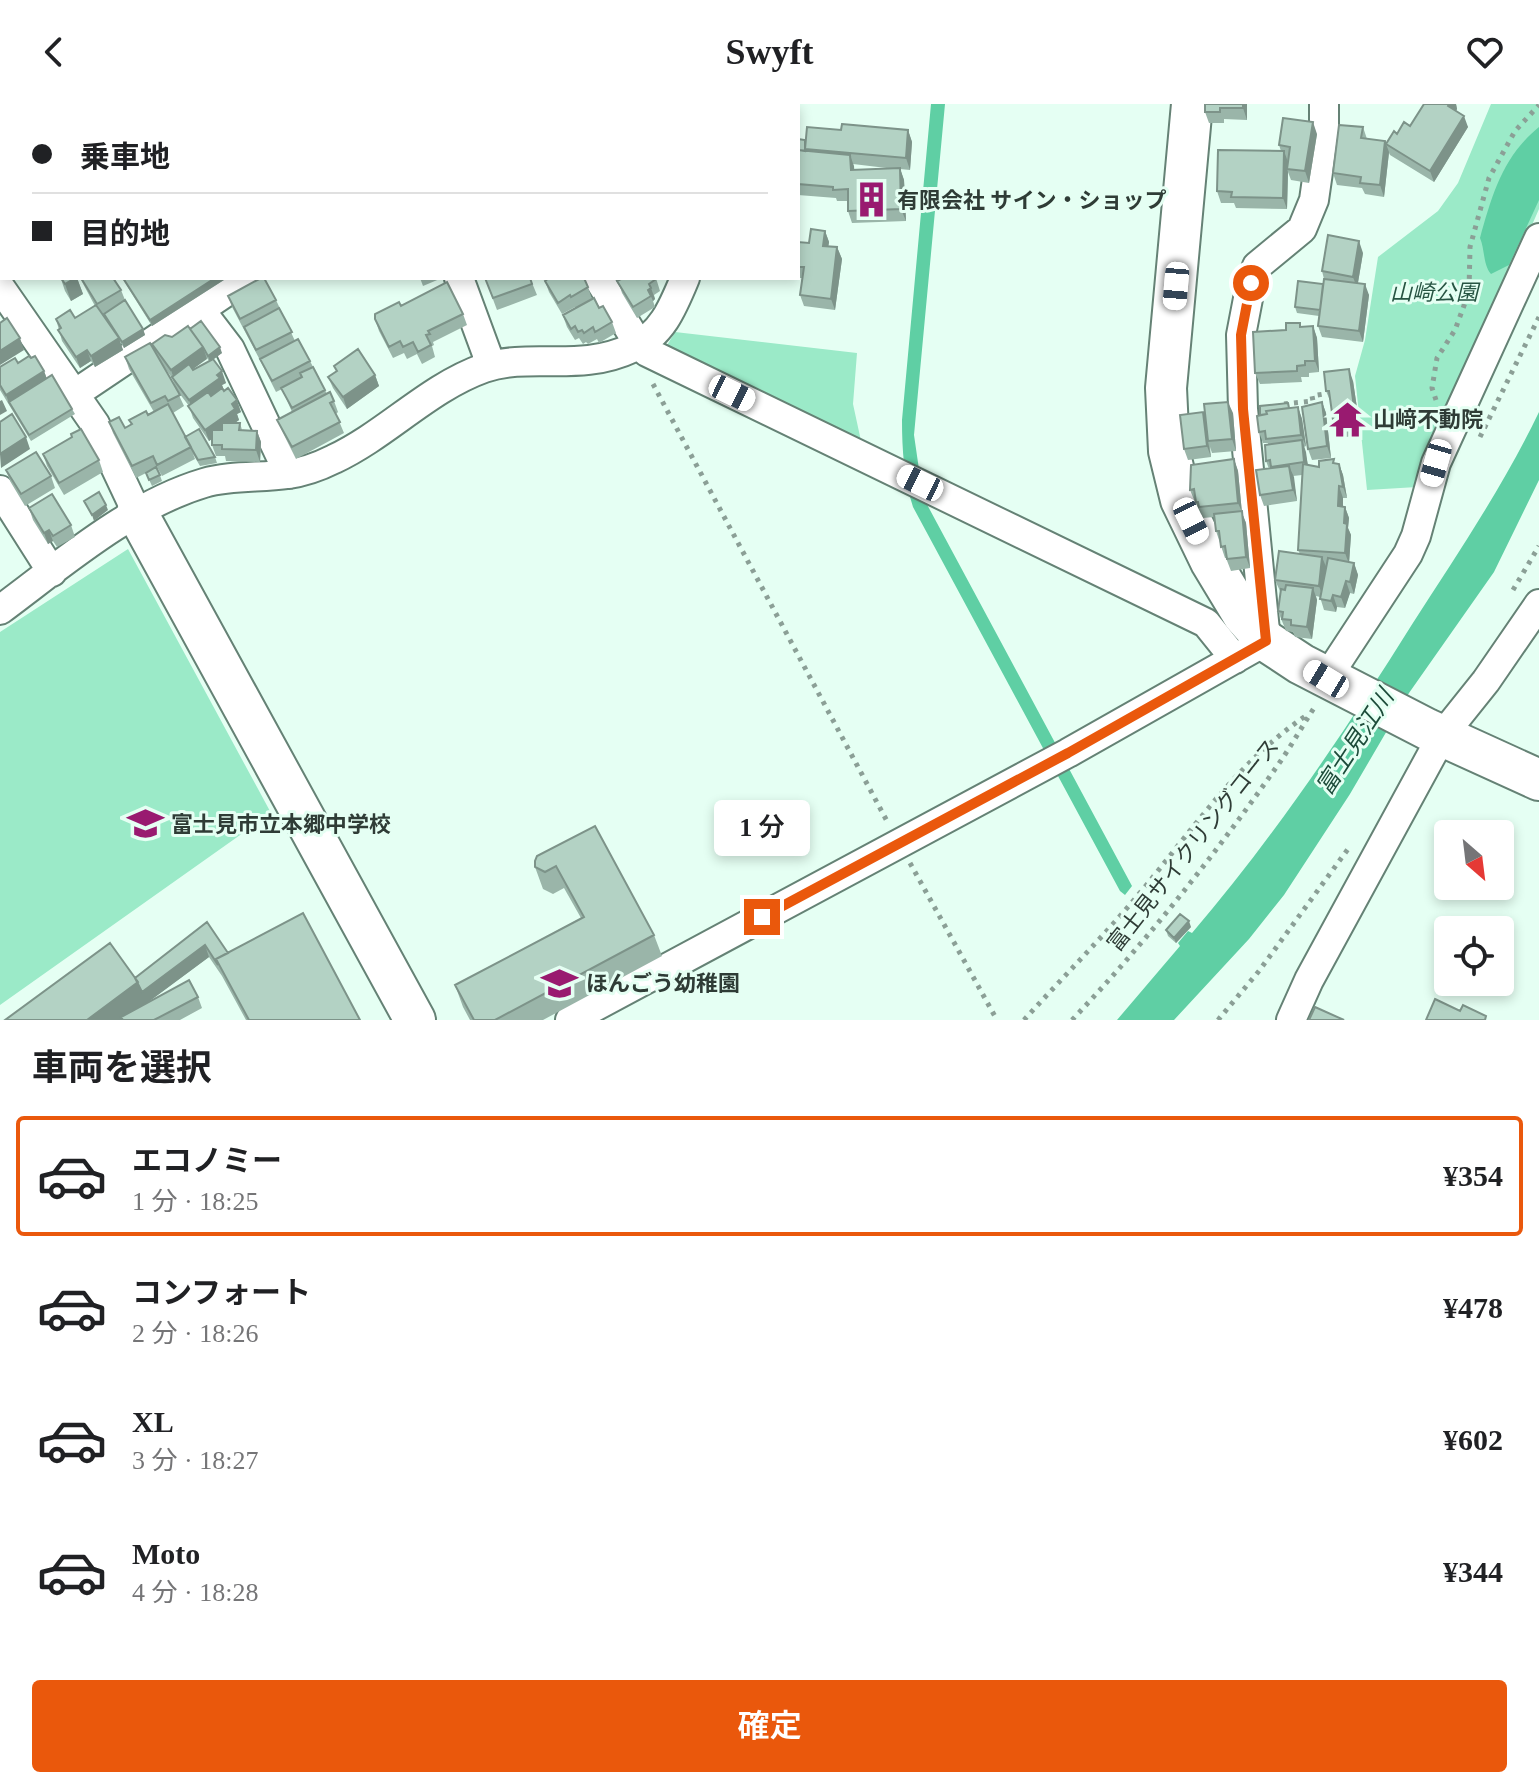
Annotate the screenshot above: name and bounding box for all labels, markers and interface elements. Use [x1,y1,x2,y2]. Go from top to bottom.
icon: back [32,30,76,74]
icon: heart [1463,30,1507,74]
text: Swyft [726,32,814,72]
text: 乗車地 [80,140,170,173]
building icon: 有限会社 サイン・ショップ [852,181,890,219]
place label: 有限会社 サイン・ショップ [897,188,1167,213]
text: 目的地 [80,217,170,250]
car [1162,261,1190,311]
route start [1233,265,1269,301]
park label: 山崎公園 [1390,280,1481,305]
car [705,372,759,414]
temple icon: 山﨑不動院 [1328,400,1366,438]
place label: 山﨑不動院 [1373,407,1483,432]
car [1418,437,1454,489]
car [893,462,947,504]
car [1170,494,1212,548]
car [1299,656,1353,702]
water label: 富士見江川 [1311,682,1400,799]
street label: 富士見サイクリングコース [1102,734,1284,956]
callout: 1 分 [714,801,810,857]
school or university icon: 富士見市立本郷中学校 [126,805,164,843]
place label: 富士見市立本郷中学校 [171,812,391,837]
text: 1 分 [739,813,785,842]
north arrow [1434,820,1514,900]
map controls [1434,820,1514,996]
route end [744,899,780,935]
button: locate [1434,916,1514,996]
school or university icon: ほんごう幼稚園 [541,964,579,1002]
place label: ほんごう幼稚園 [586,971,740,996]
text: 車両を選択 [32,1048,212,1088]
icon: car [36,1140,108,1212]
text: エコノミー [132,1144,282,1177]
text: ¥354 [1443,1159,1503,1192]
text: 1 分 · 18:25 [132,1187,258,1216]
icon: car [36,1272,108,1344]
text: コンフォート [132,1276,311,1309]
text: ¥478 [1443,1291,1503,1324]
text: 2 分 · 18:26 [132,1319,258,1348]
icon: car [36,1404,108,1476]
text: XL [132,1405,174,1438]
text: ¥602 [1443,1423,1503,1456]
text: 3 分 · 18:27 [132,1446,258,1475]
icon: car [36,1536,108,1608]
text: Moto [132,1537,200,1570]
text: ¥344 [1443,1555,1503,1588]
text: 4 分 · 18:28 [132,1578,258,1607]
button: 確定 [32,1680,1507,1772]

